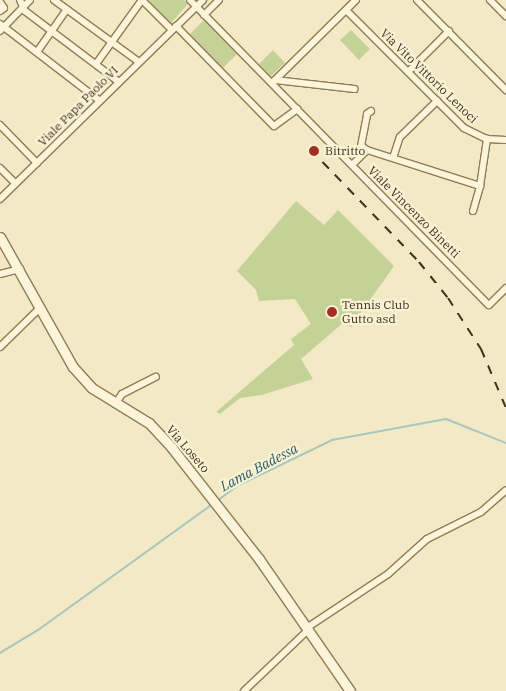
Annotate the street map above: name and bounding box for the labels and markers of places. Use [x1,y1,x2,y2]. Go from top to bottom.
marker: Bitritto [307,144,321,158]
place label: Bitritto [325,144,365,158]
place label: Tennis Club Gutto asd [342,298,409,326]
marker: Tennis Club Gutto asd [326,306,338,318]

